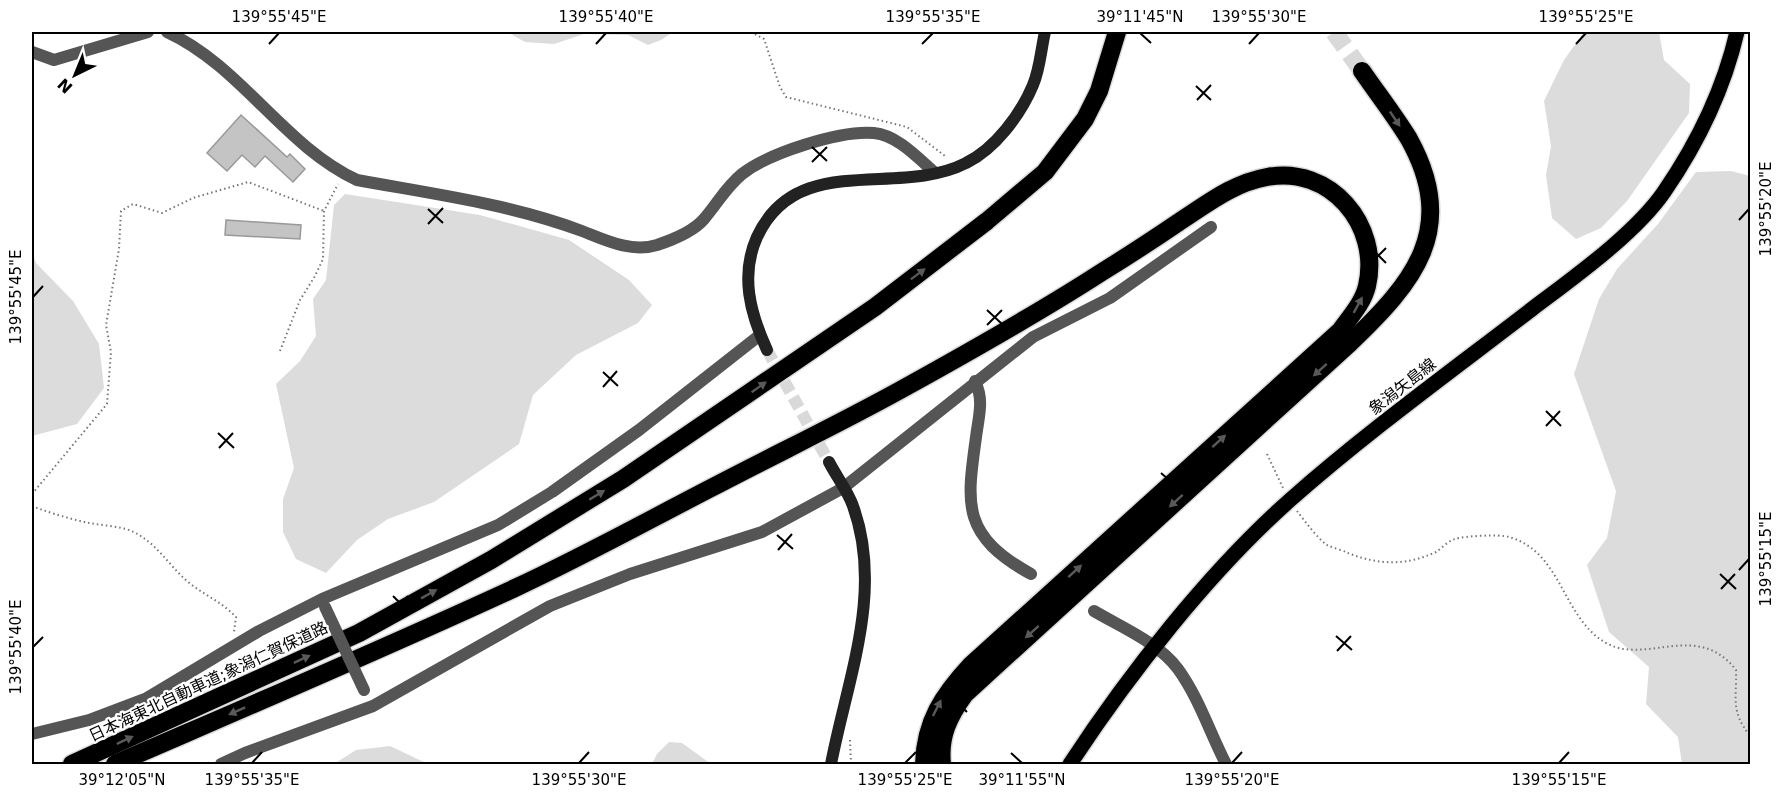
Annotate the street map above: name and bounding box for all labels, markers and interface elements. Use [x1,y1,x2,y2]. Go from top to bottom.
text: 139°55'45"E [232,8,326,26]
text: 139°55'40"E [559,8,653,26]
text: 139°55'35"E [886,8,980,26]
text: 39°11'45"N [1096,8,1184,26]
text: 139°55'30"E [1212,8,1306,26]
text: 139°55'25"E [1539,8,1633,26]
north arrow [45,45,105,105]
text: N [54,74,76,97]
one-way arrow [1389,111,1400,127]
text: 139°55'20"E [1757,162,1775,256]
text: 139°55'45"E [7,250,25,344]
one-way arrow [910,268,925,280]
one-way arrow [1353,296,1363,313]
street label: 象潟矢島線 [1365,354,1440,419]
one-way arrow [1313,363,1328,377]
one-way arrow [751,382,767,393]
one-way arrow [1212,434,1226,448]
one-way arrow [589,490,605,501]
one-way arrow [1169,494,1184,507]
text: 139°55'15"E [1757,512,1775,606]
one-way arrow [1067,565,1082,578]
one-way arrow [421,589,438,599]
text: 139°55'40"E [7,600,25,694]
street label: 日本海東北自動車道;象潟仁賀保道路 [86,618,331,745]
one-way arrow [1025,625,1039,639]
one-way arrow [294,654,311,663]
one-way arrow [933,700,942,717]
one-way arrow [228,707,245,716]
one-way arrow [117,735,135,745]
text: 39°12'05"N [78,771,166,789]
text: 139°55'35"E [205,771,299,789]
text: 139°55'30"E [532,771,626,789]
text: 139°55'25"E [858,771,952,789]
text: 39°11'55"N [978,771,1066,789]
text: 139°55'20"E [1185,771,1279,789]
text: 139°55'15"E [1512,771,1606,789]

